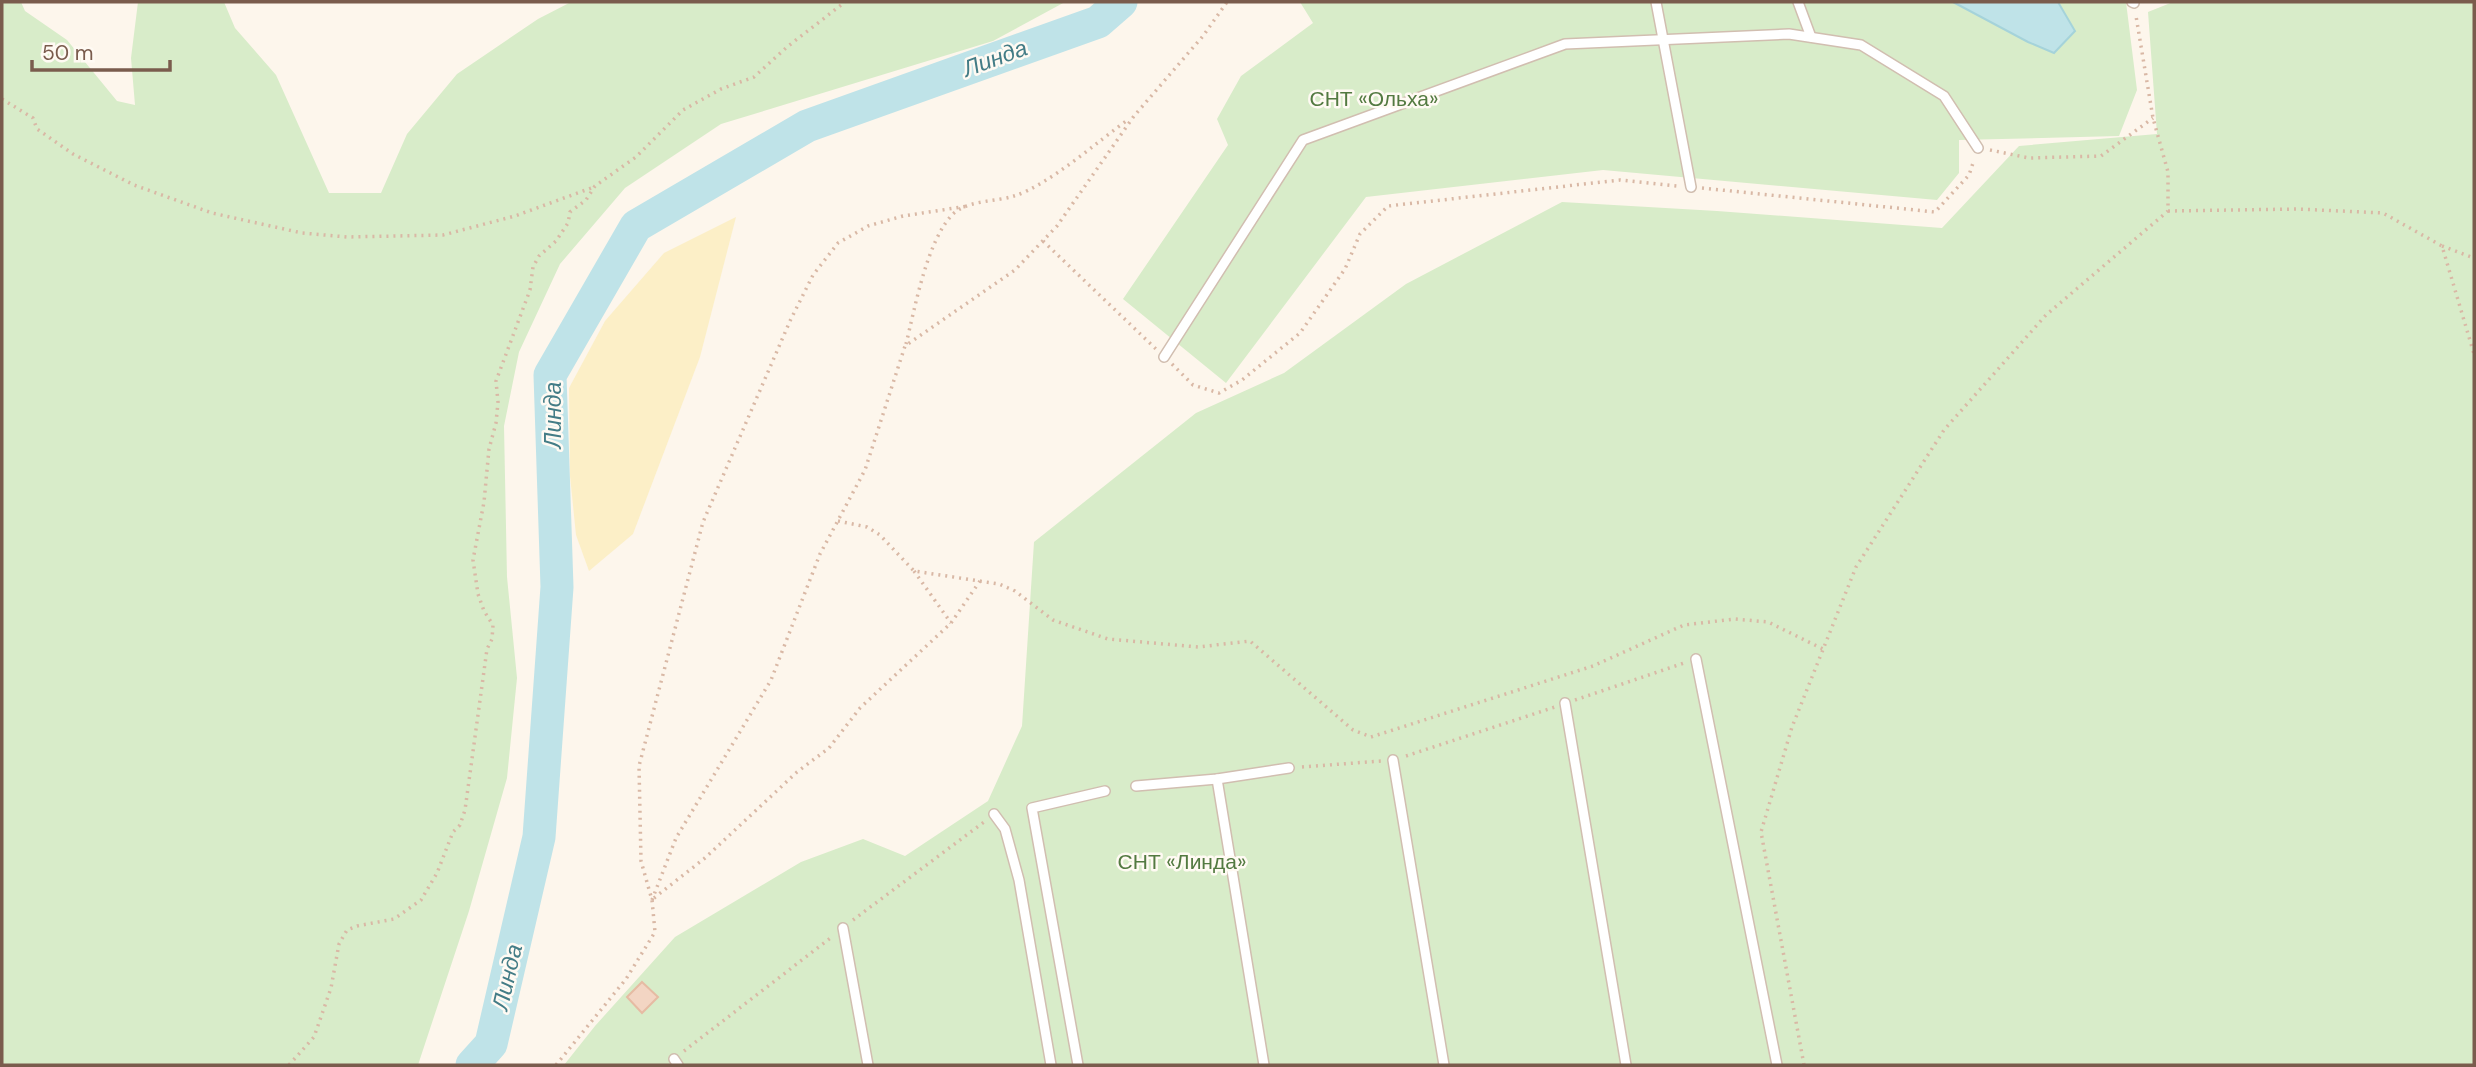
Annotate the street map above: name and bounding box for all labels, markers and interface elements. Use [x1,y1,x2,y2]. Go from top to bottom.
scale bar [32,28,170,72]
water label: Линда [957,32,1031,84]
text: 50 m [42,39,93,67]
park label: СНТ «Ольха» [1310,85,1438,113]
water label: Линда [538,382,568,450]
park label: СНТ «Линда» [1118,848,1246,876]
water label: Линда [484,941,529,1015]

